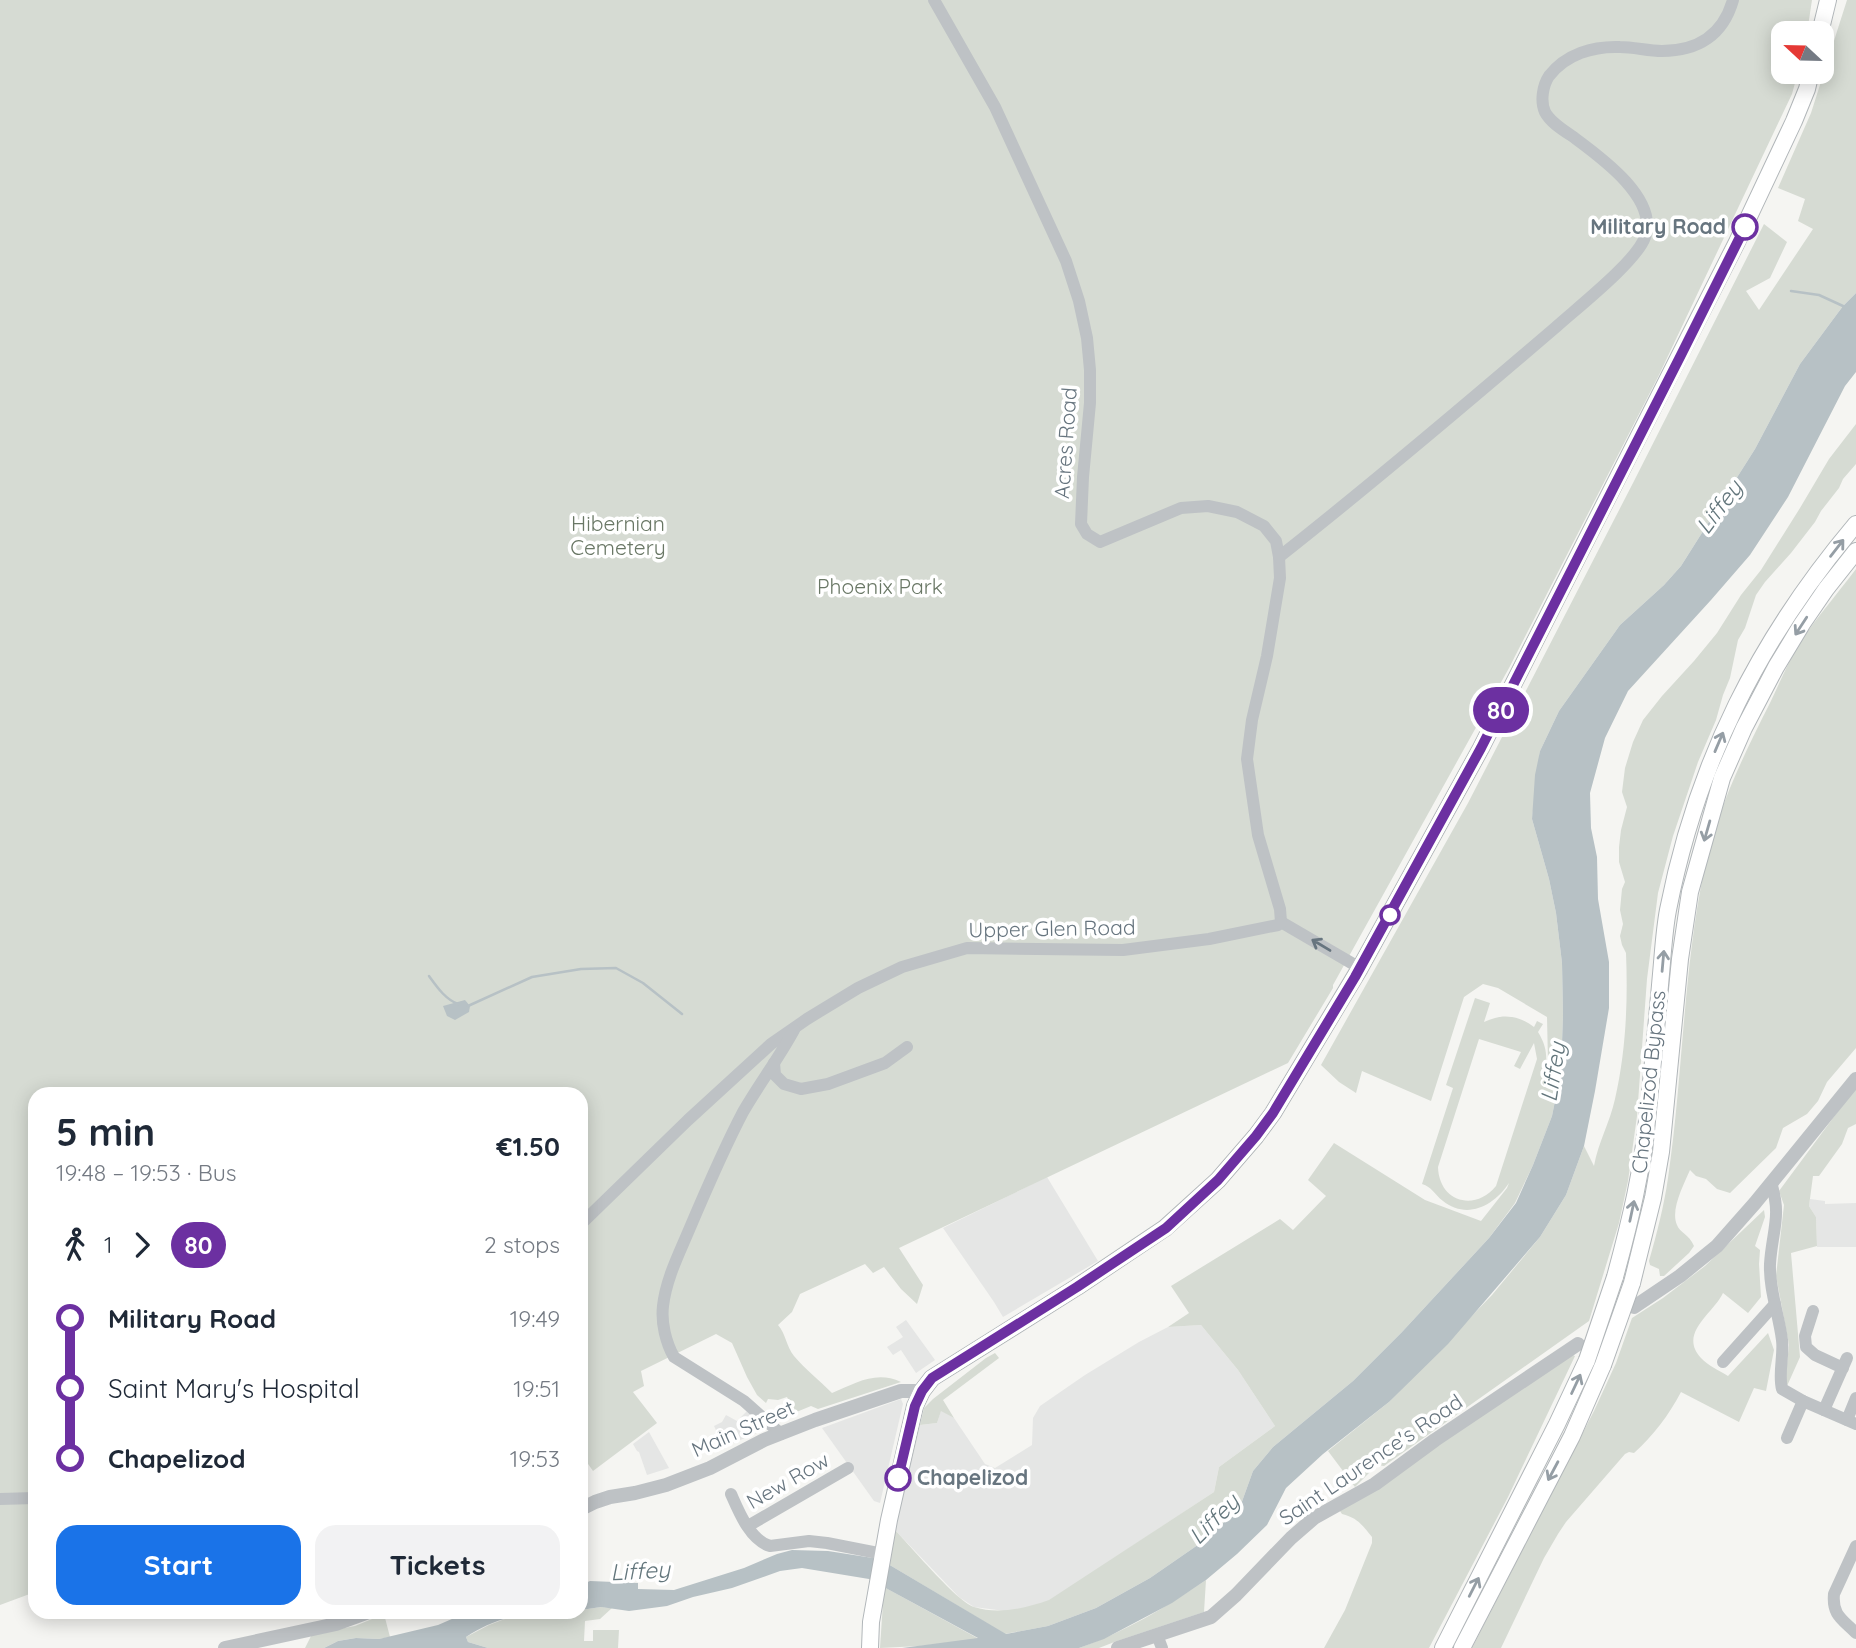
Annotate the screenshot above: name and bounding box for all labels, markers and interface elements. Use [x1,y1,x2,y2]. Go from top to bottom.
north arrow [1771,21,1834,84]
map controls [1771,21,1834,84]
place label: Military Road [1590,213,1726,239]
marker: Military Road [1732,214,1758,240]
street label: Acres Road [1048,386,1082,500]
water label: Liffey [1689,473,1749,539]
park label: Hibernian Cemetery [570,510,666,560]
one-way arrow [1829,539,1844,558]
park label: Phoenix Park [817,573,943,599]
one-way arrow [1794,615,1808,635]
line badge: 80 [1470,687,1532,733]
text: 80 [1487,695,1515,725]
one-way arrow [1713,731,1726,753]
one-way arrow [1700,820,1713,842]
unlabelled marker [1380,905,1400,925]
street label: Upper Glen Road [968,914,1136,942]
one-way arrow [1311,938,1331,952]
one-way arrow [1657,950,1670,973]
street label: Chapelizod Bypass [1625,989,1671,1175]
water label: Liffey [1534,1038,1572,1104]
text: 5 min [56,1108,155,1156]
text: €1.50 [496,1130,560,1163]
text: 19:48 – 19:53 · Bus [56,1158,237,1187]
one-way arrow [1626,1200,1639,1223]
icon: walk [56,1226,94,1264]
icon: forward [123,1226,161,1264]
text: 1 [104,1230,113,1259]
text: 80 [185,1230,212,1260]
text: 2 stops [484,1230,560,1259]
text: Military Road [108,1302,276,1335]
text: 19:49 [510,1304,560,1333]
text: Saint Mary's Hospital [108,1372,360,1405]
text: 19:51 [513,1374,560,1403]
one-way arrow [1570,1374,1583,1395]
street label: Saint Laurence's Road [1274,1388,1467,1530]
street label: Main Street [687,1394,798,1462]
text: Chapelizod [108,1442,246,1475]
text: 19:53 [510,1444,560,1473]
street label: New Row [742,1446,834,1514]
one-way arrow [1546,1460,1560,1481]
place label: Chapelizod [917,1464,1028,1490]
marker: Chapelizod [885,1465,911,1491]
water label: Liffey [1182,1486,1246,1550]
button: Start [56,1525,301,1605]
button: Tickets [315,1525,560,1605]
water label: Liffey [609,1554,672,1587]
one-way arrow [1467,1577,1481,1598]

